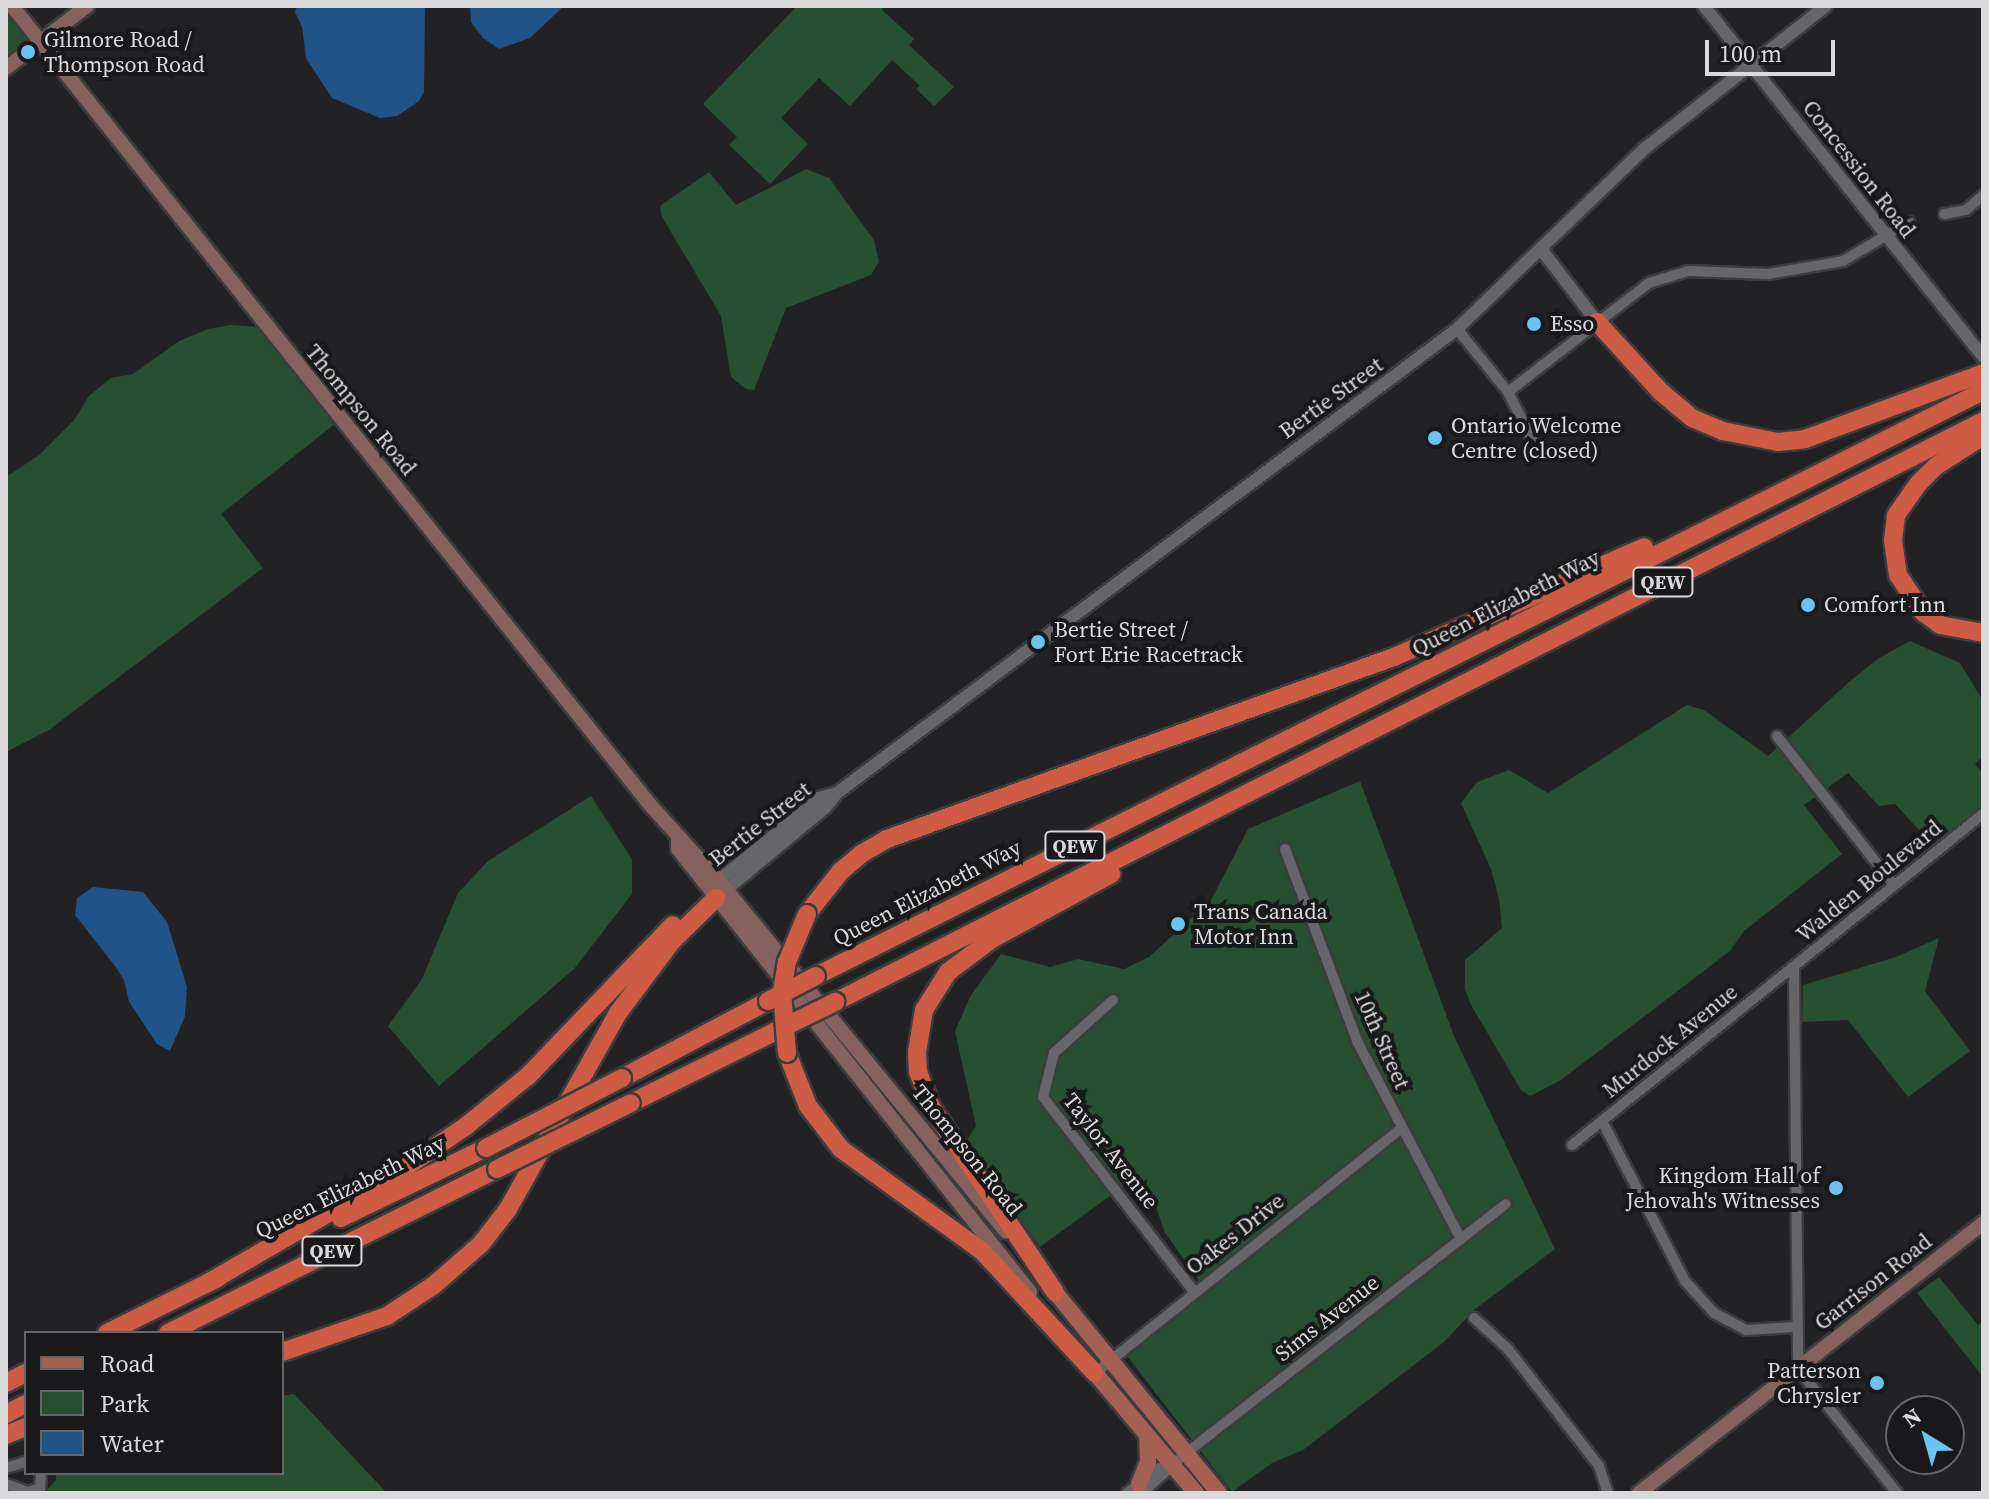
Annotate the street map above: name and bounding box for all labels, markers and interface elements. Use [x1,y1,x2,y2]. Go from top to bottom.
scale bar [1709,24,1839,74]
place label: Gilmore Road / Thompson Road [44,26,205,78]
text: 100 m [1719,37,1782,70]
marker: Gilmore Road / Thompson Road [19,43,37,61]
street label: Concession Road [1797,95,1921,243]
place label: Esso [1550,311,1594,337]
marker: Esso [1525,315,1543,333]
street label: Thompson Road [300,339,422,481]
street label: Bertie Street [1274,352,1388,444]
place label: Ontario Welcome Centre (closed) [1451,412,1622,464]
marker: Ontario Welcome Centre (closed) [1426,429,1444,447]
street label: Queen Elizabeth Way [1407,544,1605,662]
road number: QEW [1631,566,1695,598]
place label: Comfort Inn [1824,592,1946,618]
marker: Comfort Inn [1799,596,1817,614]
place label: Bertie Street / Fort Erie Racetrack [1054,616,1243,668]
marker: Bertie Street / Fort Erie Racetrack [1029,633,1047,651]
street label: Bertie Street [704,776,816,872]
street label: Walden Boulevard [1791,814,1947,948]
road number: QEW [1043,830,1107,862]
street label: Queen Elizabeth Way [828,834,1026,952]
place label: Trans Canada Motor Inn [1194,898,1328,950]
marker: Trans Canada Motor Inn [1169,915,1187,933]
street label: Murdock Avenue [1597,979,1743,1103]
street label: 10th Street [1349,987,1415,1093]
street label: Thompson Road [906,1079,1028,1221]
street label: Taylor Avenue [1058,1088,1164,1214]
street label: Queen Elizabeth Way [251,1130,449,1244]
place label: Kingdom Hall of Jehovah's Witnesses [1625,1162,1820,1214]
marker: Kingdom Hall of Jehovah's Witnesses [1827,1179,1845,1197]
street label: Oakes Drive [1181,1187,1289,1281]
street label: Garrison Road [1809,1228,1937,1336]
road number: QEW [300,1235,364,1267]
street label: Sims Avenue [1270,1269,1384,1367]
legend [24,1331,284,1475]
text: Road [100,1347,154,1380]
place label: Patterson Chrysler [1767,1357,1861,1408]
marker: Patterson Chrysler [1868,1374,1886,1392]
text: Park [100,1387,149,1420]
north arrow [1885,1395,1965,1475]
text: N [1896,1401,1927,1434]
text: Water [100,1427,164,1460]

